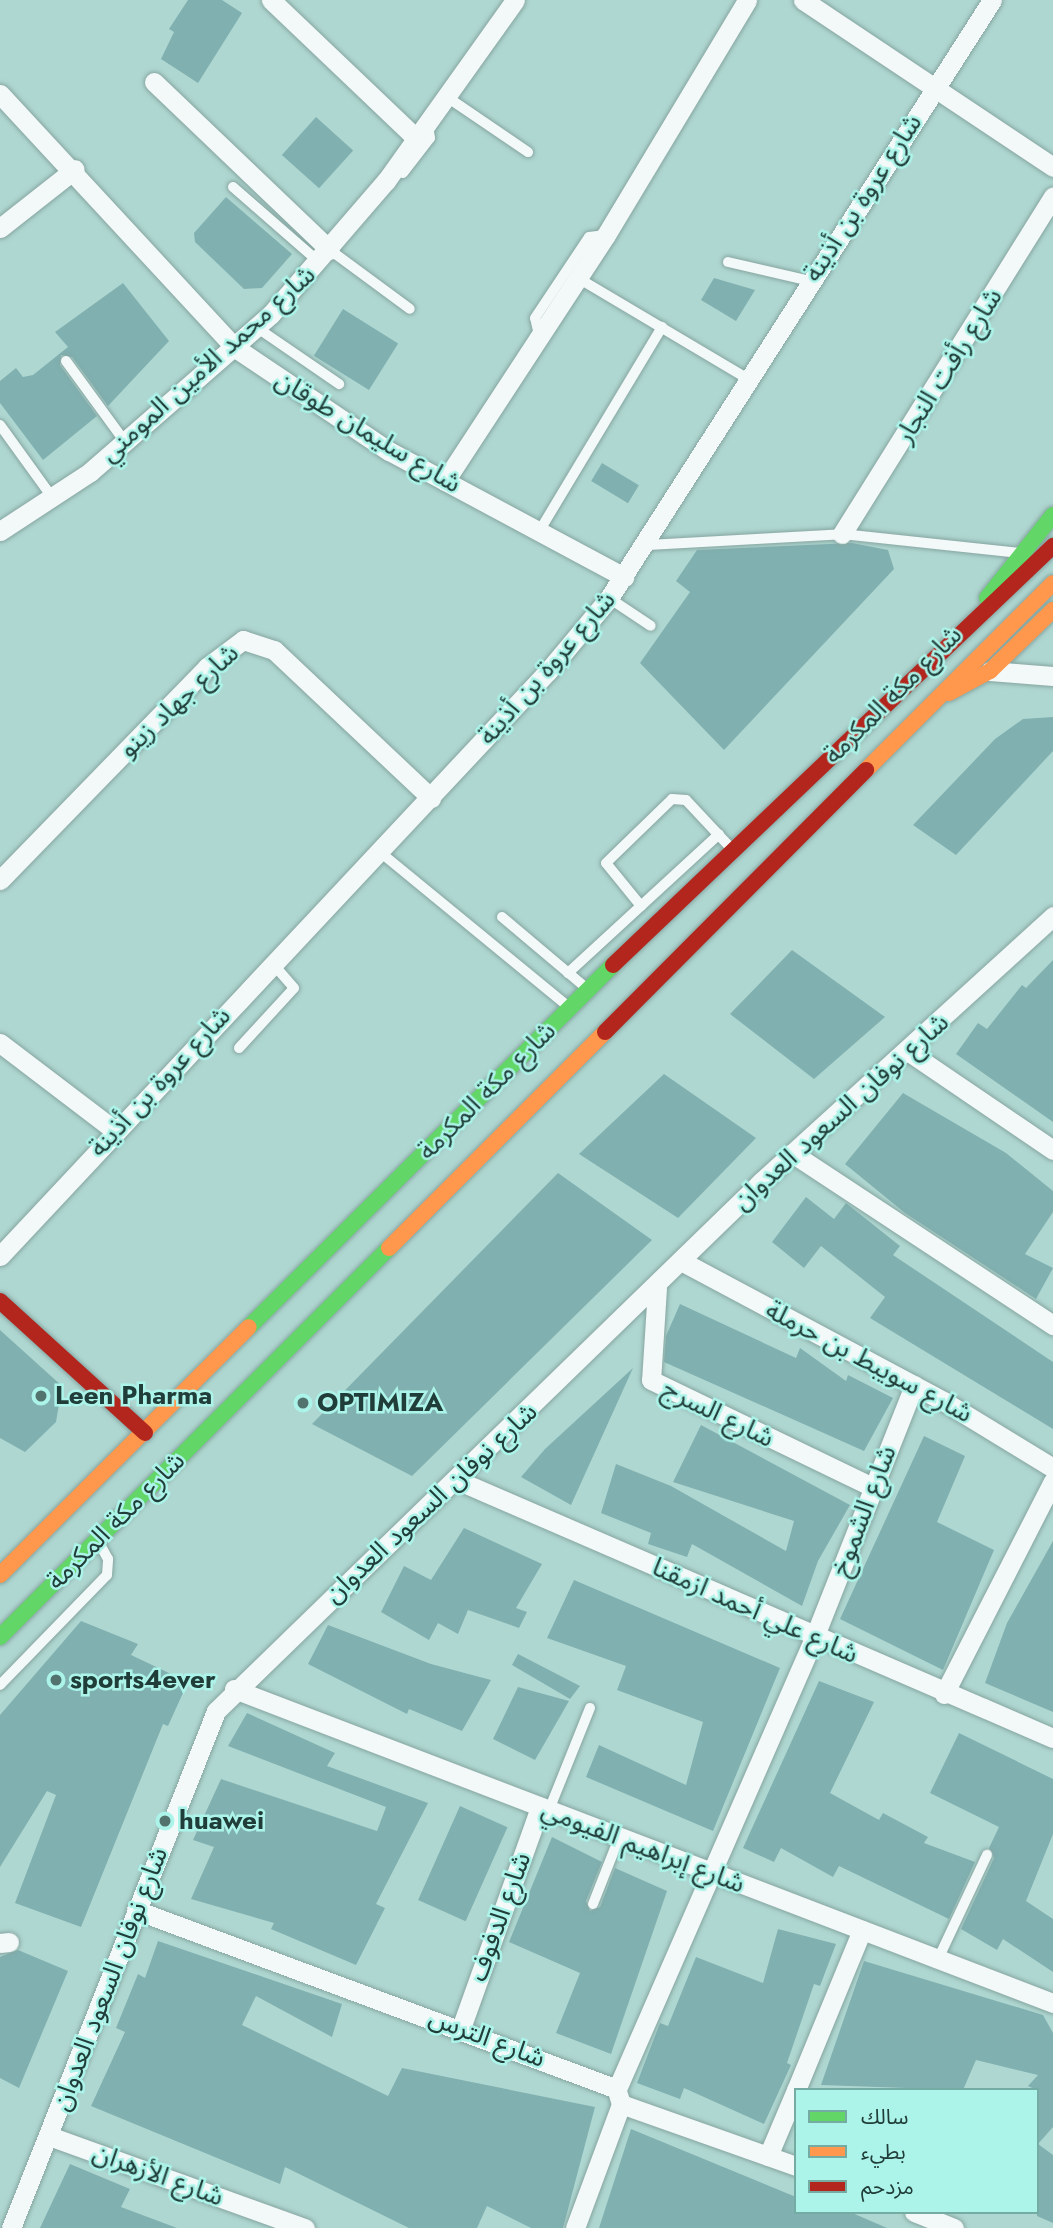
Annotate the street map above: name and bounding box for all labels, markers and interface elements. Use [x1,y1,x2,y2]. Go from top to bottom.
street label: شارع عروة بن أذينة [797,108,929,288]
street label: شارع محمد الأمين المومني [94,259,322,469]
street label: شارع رأفت النجار [889,283,1009,449]
street label: شارع سليمان طوقان [269,364,467,500]
street label: شارع عروة بن أذينة [472,585,622,751]
street label: شارع مكة المكرمة [817,619,969,771]
street label: شارع جهاد زينو [113,638,245,764]
street label: شارع عروة بن أذينة [83,1001,237,1163]
street label: شارع نوفان السعود العدوان [727,1007,955,1217]
street label: شارع مكة المكرمة [411,1015,563,1167]
street label: شارع سويبط بن حرملة [760,1294,978,1430]
street label: شارع السرج [657,1374,779,1454]
place label: Leen Pharma [55,1380,212,1412]
place label: OPTIMIZA [317,1387,443,1419]
marker: Leen Pharma [33,1388,49,1404]
marker: OPTIMIZA [295,1395,311,1411]
street label: شارع نوفان السعود العدوان [318,1396,544,1610]
street label: شارع الشموخ [825,1441,903,1581]
street label: شارع مكة المكرمة [40,1445,192,1597]
street label: شارع علي أحمد ازمقنا [647,1552,863,1670]
place label: sports4ever [70,1664,216,1696]
marker: sports4ever [48,1672,64,1688]
street label: شارع إبراهيم الفيومي [537,1794,749,1900]
place label: huawei [179,1805,264,1837]
marker: huawei [157,1813,173,1829]
street label: شارع نوفان السعود العدوان [45,1843,175,2115]
street label: شارع الدفوف [462,1848,538,1986]
street label: شارع الترس [424,2002,550,2074]
legend [794,2088,1039,2214]
text: سالك [861,2102,908,2132]
street label: شارع الأزهران [88,2137,228,2213]
text: بطيء [861,2137,906,2167]
text: مزدحم [861,2172,914,2202]

